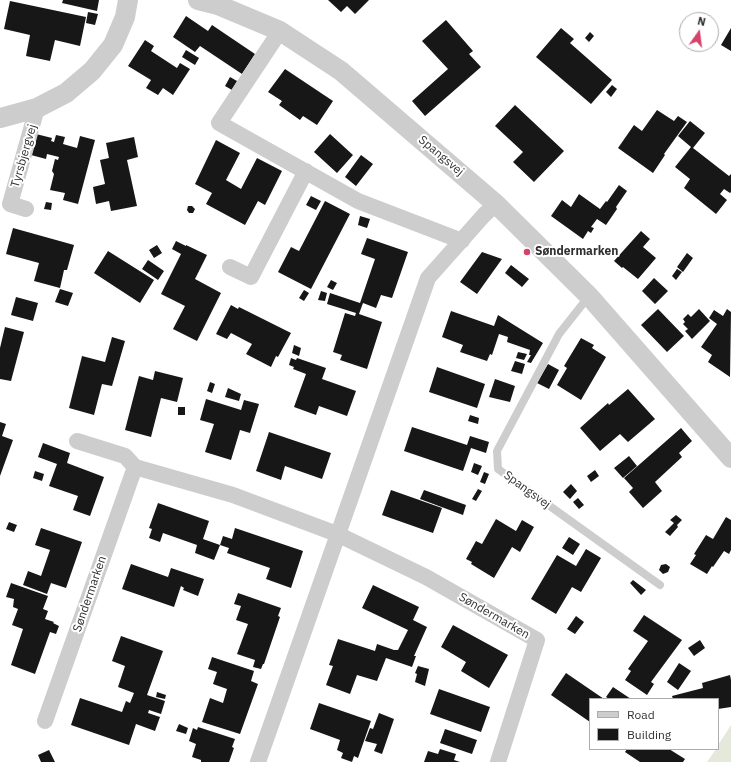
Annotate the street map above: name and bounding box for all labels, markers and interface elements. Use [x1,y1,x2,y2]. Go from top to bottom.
north arrow [679,12,719,52]
text: N [696,14,707,29]
street label: Tyrsbjergvej [8,123,40,189]
street label: Spangsvej [415,133,467,179]
place label: Søndermarken [535,245,618,259]
marker: Søndermarken [522,247,532,257]
street label: Spangsvej [501,468,553,512]
street label: Søndermarken [70,554,110,634]
street label: Søndermarken [456,590,532,642]
legend [589,698,719,750]
text: Road [627,707,655,722]
text: Building [627,727,671,742]

